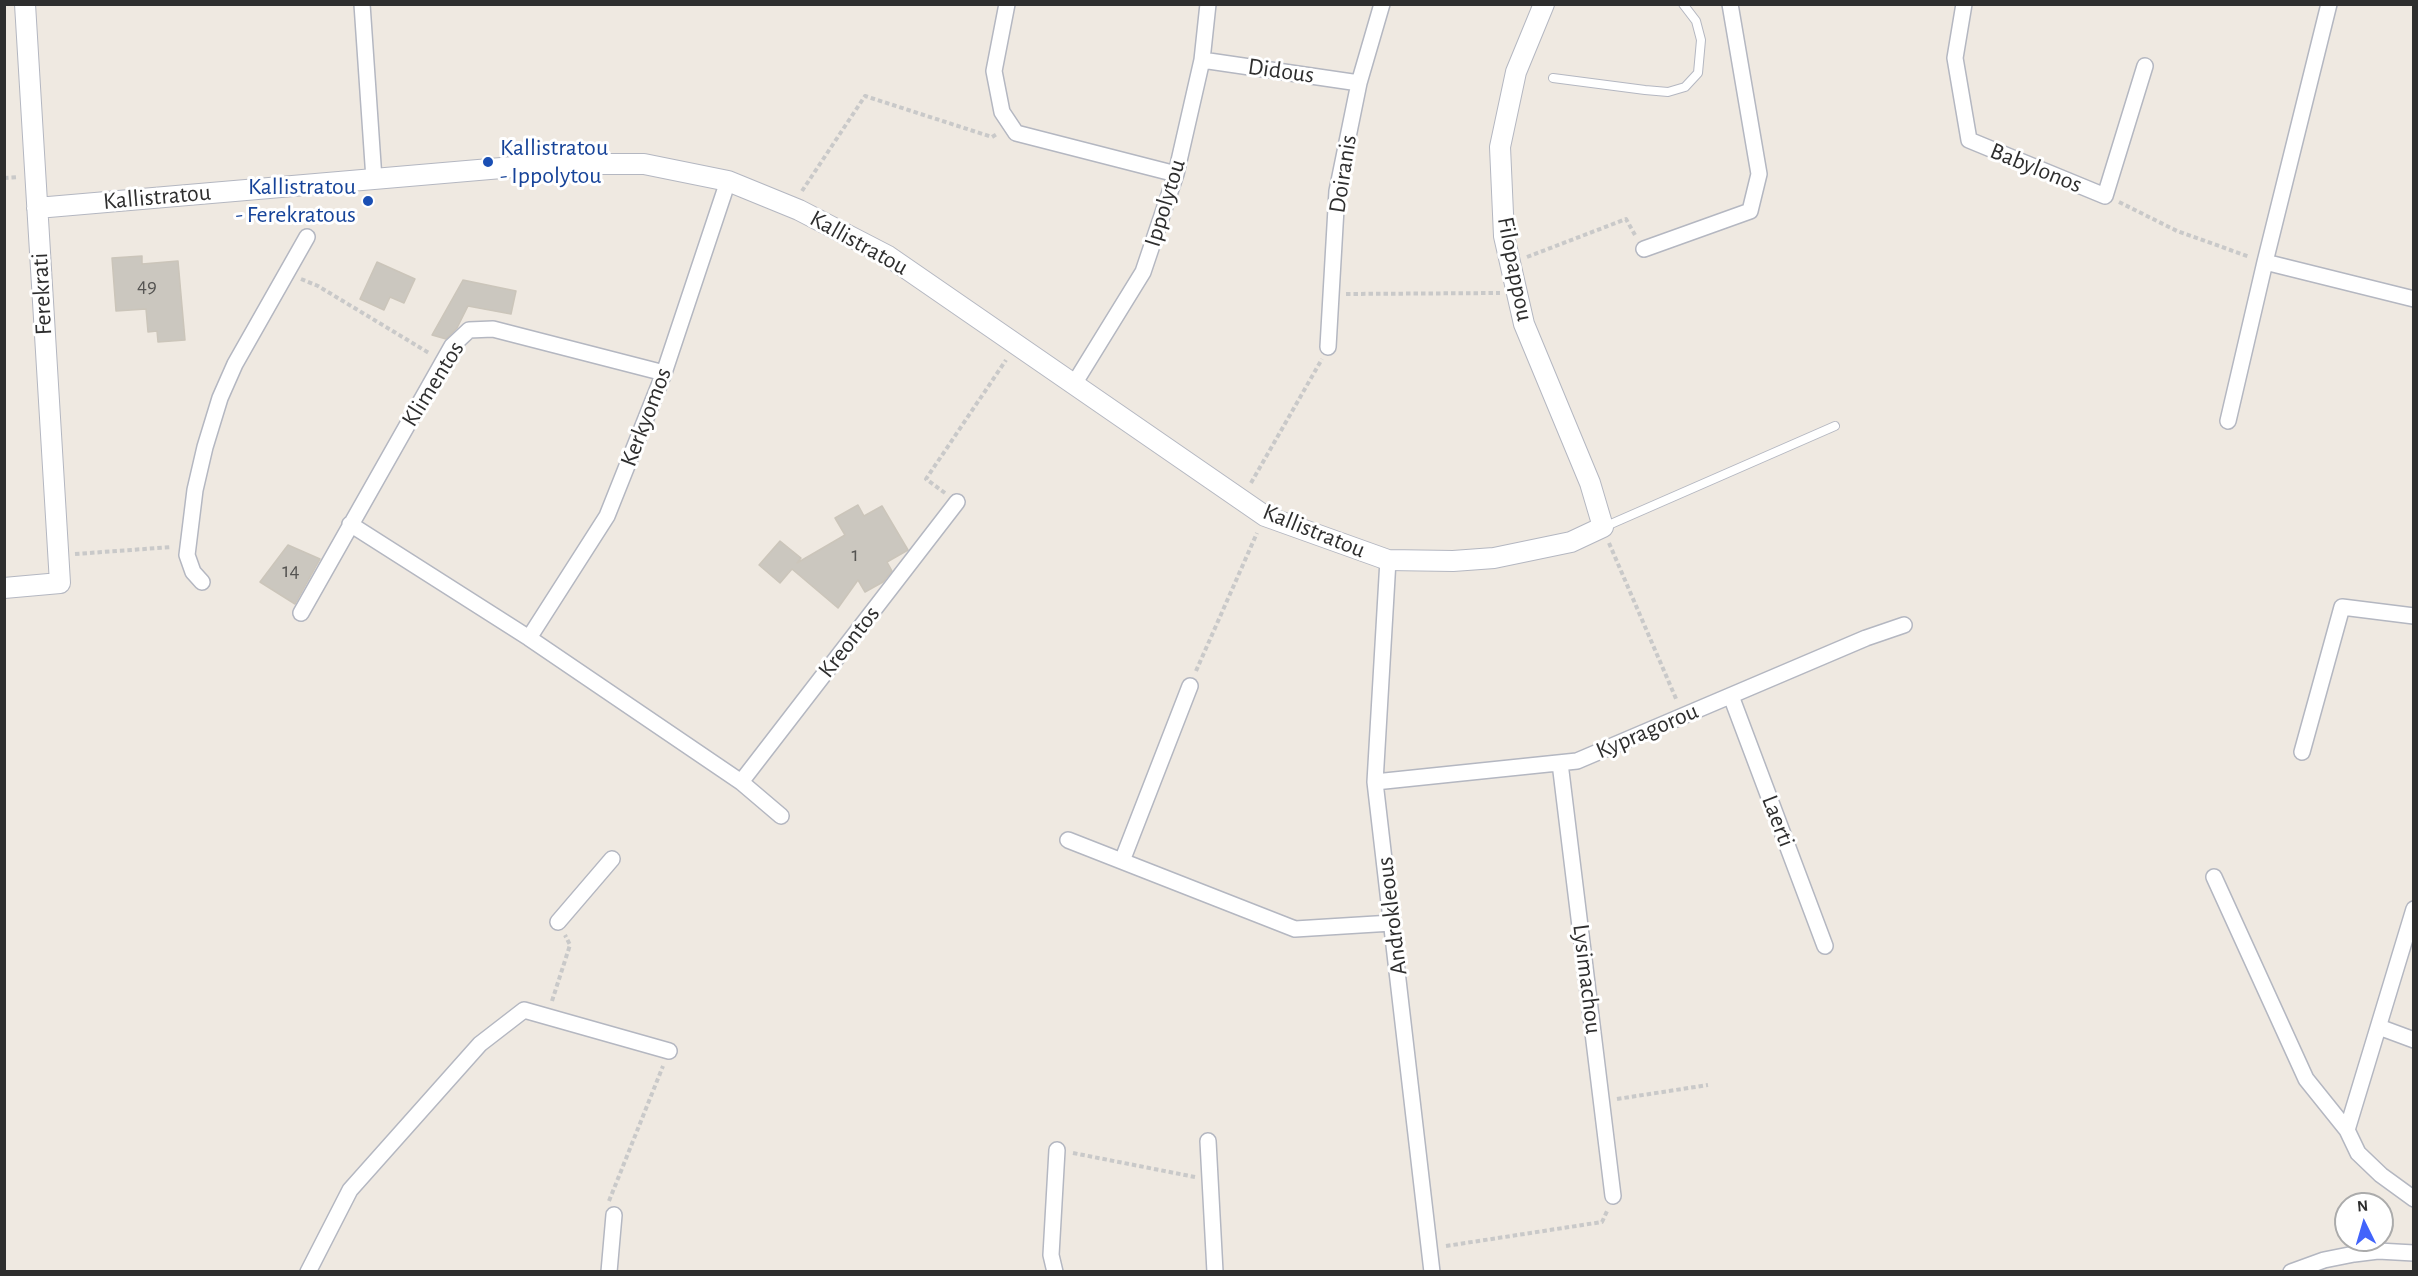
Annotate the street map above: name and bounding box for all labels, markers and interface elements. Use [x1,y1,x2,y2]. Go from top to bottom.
street label: Didous [1246,52,1316,90]
street label: Doiranis [1323,133,1363,215]
place label: Kallistratou - Ippolytou [500,134,608,190]
street label: Babylonos [1986,137,2086,199]
marker: Kallistratou - Ippolytou [481,155,495,169]
street label: Ippolytou [1138,156,1192,250]
place label: Kallistratou - Ferekratous [235,173,356,229]
street label: Kallistratou [102,178,212,216]
marker: Kallistratou - Ferekratous [361,194,375,208]
street label: Kallistratou [805,204,913,282]
street label: Filopappou [1491,214,1539,324]
street label: Ferekrati [25,252,59,336]
house number: 49 [137,273,157,299]
street label: Klimentos [395,336,471,432]
street label: Kerkyomos [614,363,678,471]
street label: Kallistratou [1258,497,1370,565]
house number: 1 [851,542,859,568]
house number: 14 [282,558,300,584]
street label: Kreontos [812,600,886,684]
street label: Kypragorou [1592,697,1702,765]
street label: Laerti [1755,791,1801,851]
street label: Androkleous [1370,855,1414,977]
street label: Lysimachou [1566,922,1608,1036]
north arrow [2334,1192,2394,1252]
text: N [2356,1198,2369,1215]

